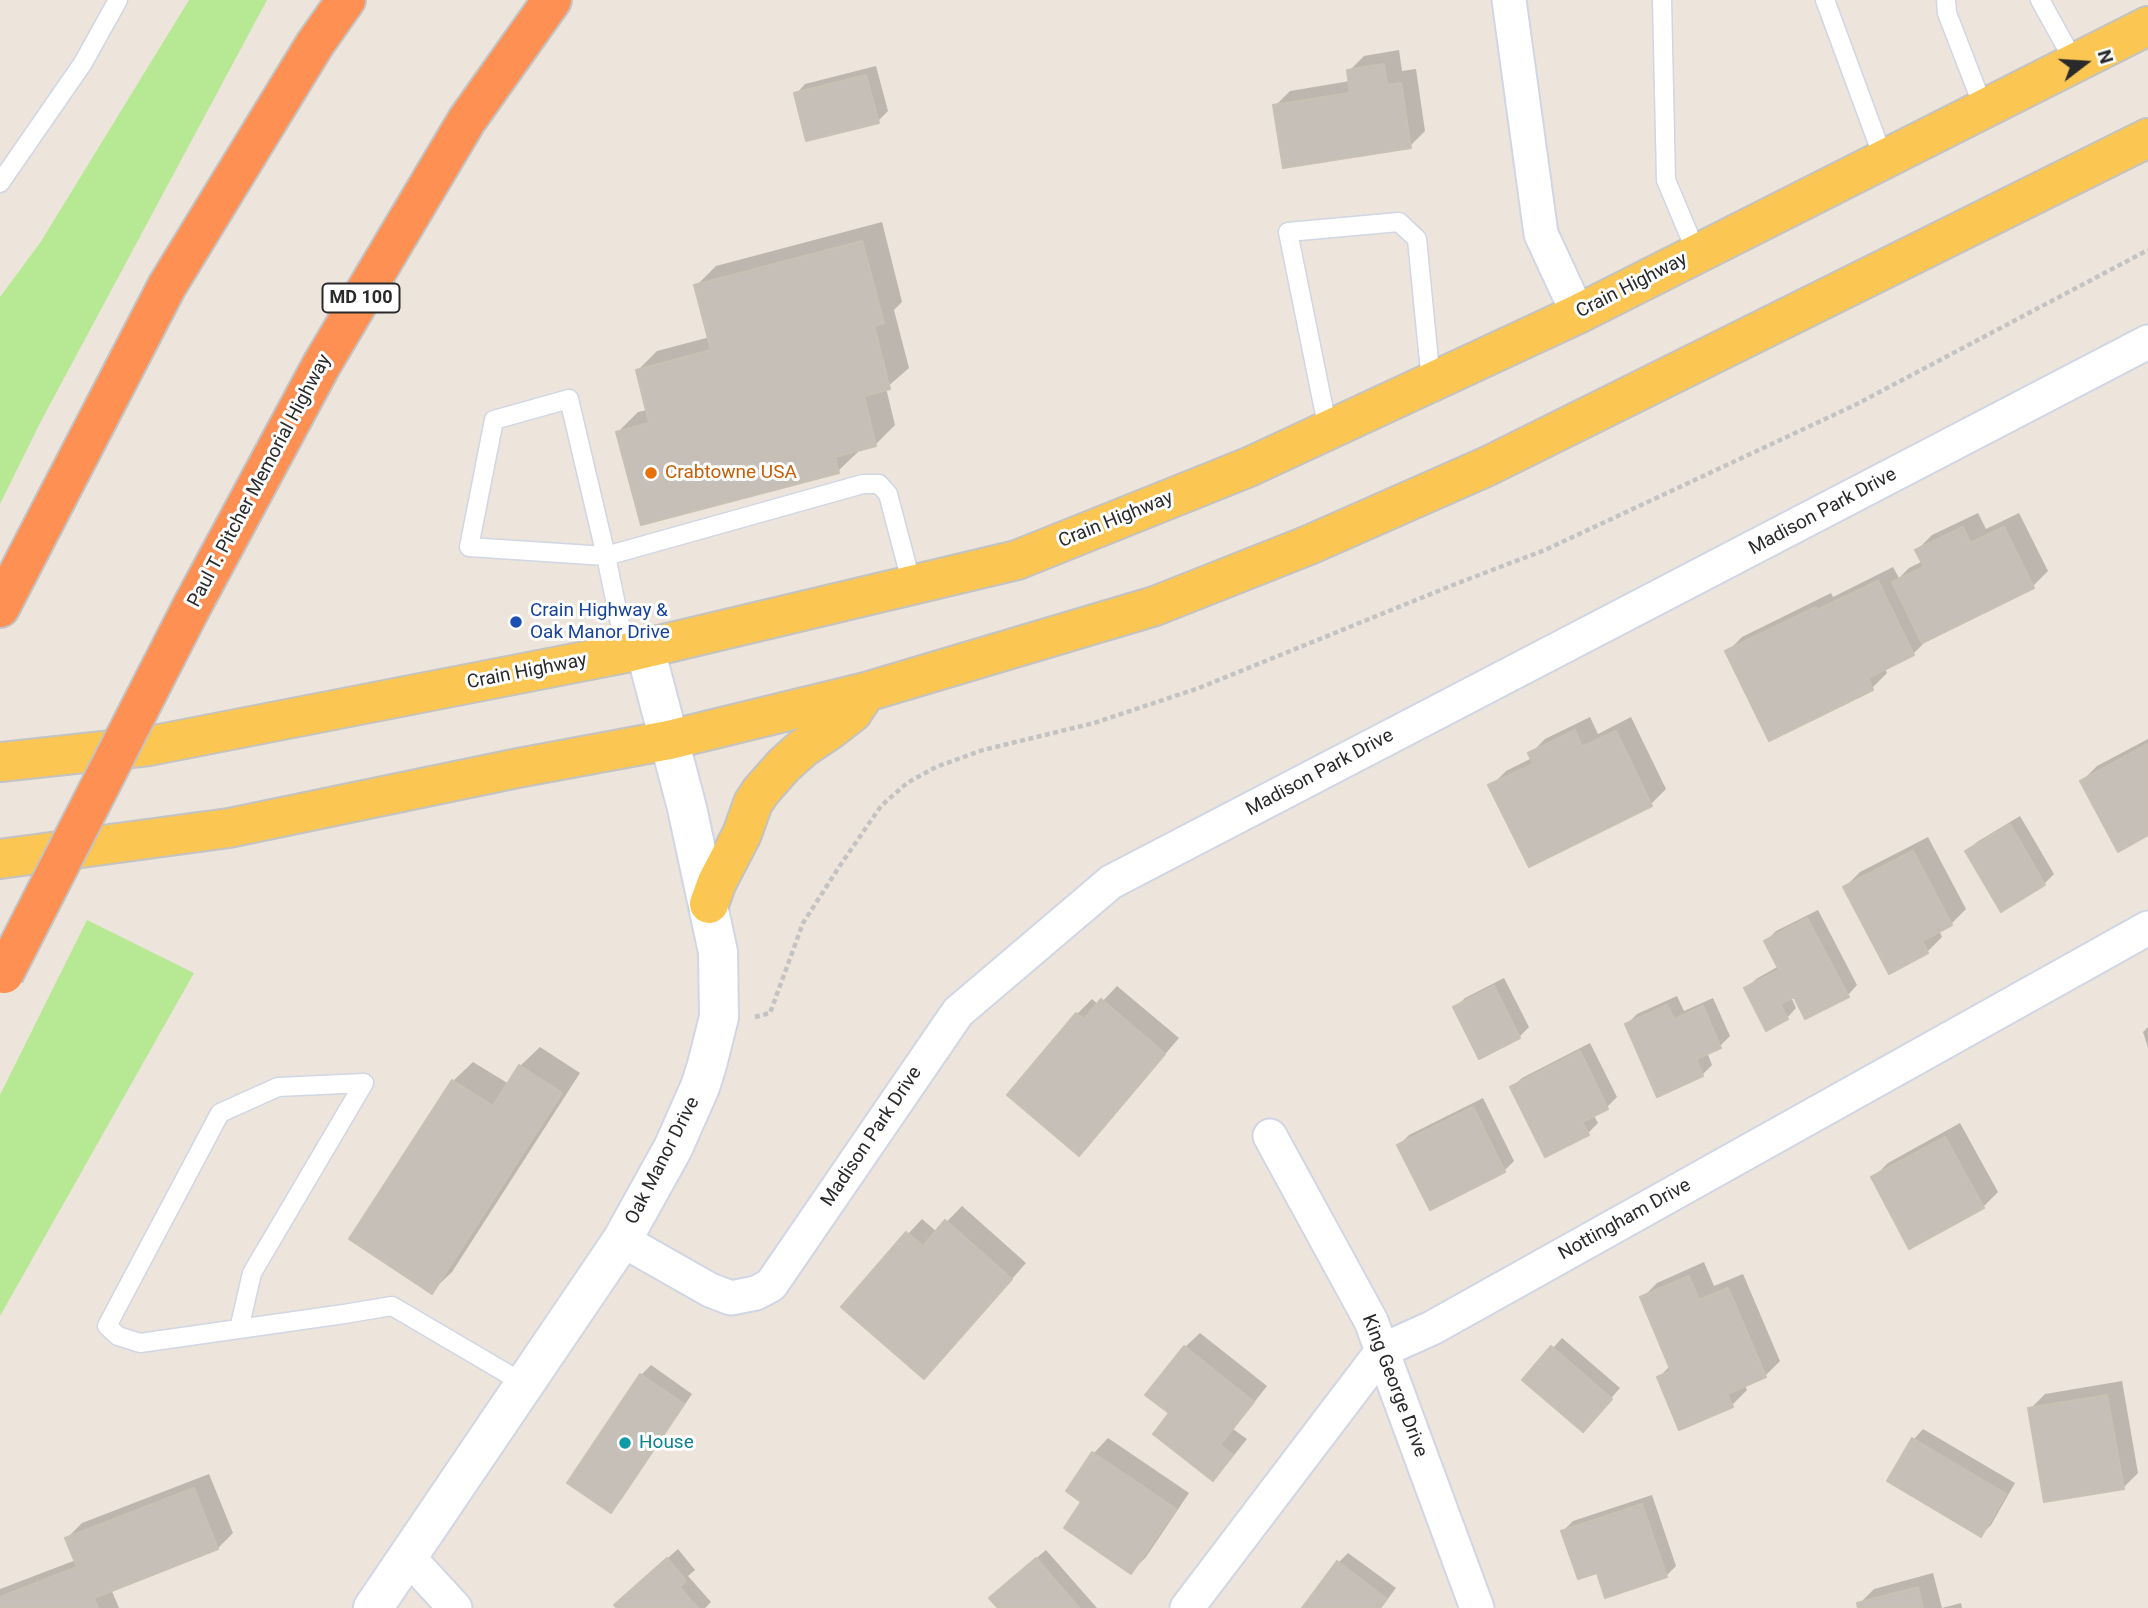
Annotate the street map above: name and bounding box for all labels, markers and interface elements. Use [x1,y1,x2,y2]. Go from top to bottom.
north arrow [2050,28,2120,98]
text: N [2093,47,2119,66]
street label: Crain Highway [1573,248,1691,324]
road number: MD 100 [322,284,400,312]
street label: Paul T. Pitcher Memorial Highway [183,351,337,611]
place label: Crabtowne USA [665,462,797,484]
street label: Madison Park Drive [1745,463,1901,561]
marker: Crabtowne USA [643,465,659,481]
street label: Crain Highway [1055,487,1177,553]
place label: Crain Highway & Oak Manor Drive [530,600,670,644]
marker: Crain Highway & Oak Manor Drive [508,614,524,630]
street label: Crain Highway [465,649,589,695]
street label: Madison Park Drive [1242,724,1398,822]
street label: Madison Park Drive [817,1063,927,1211]
street label: Oak Manor Drive [621,1094,705,1228]
street label: Nottingham Drive [1555,1174,1695,1266]
street label: King George Drive [1356,1312,1432,1460]
place label: House [639,1432,694,1454]
marker: House [617,1435,633,1451]

